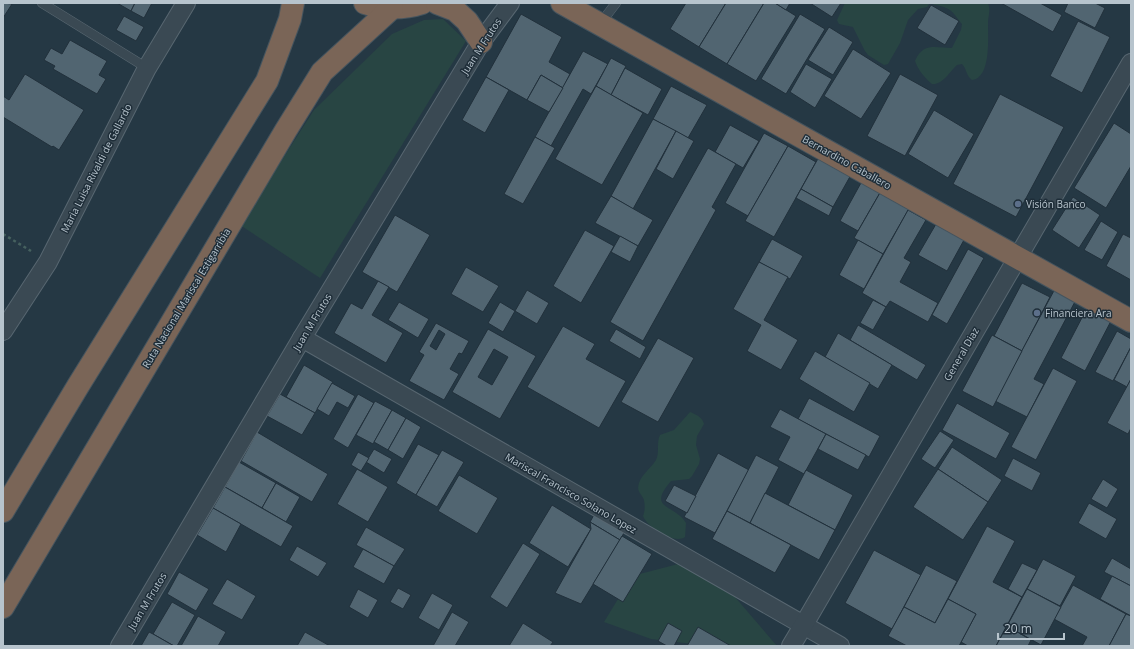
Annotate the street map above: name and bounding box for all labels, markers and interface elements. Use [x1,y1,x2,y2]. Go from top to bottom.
street label: Juan M Frutos [457,15,505,78]
street label: Maria Luisa Rivaldi de Gallardo [57,101,135,235]
street label: Bernardino Caballero [800,132,894,192]
place label: Visión Banco [1026,197,1085,211]
marker: Visión Banco [1013,199,1023,209]
street label: Ruta Nacional Mariscal Estigarribia [139,225,233,371]
street label: Juan M Frutos [289,291,335,354]
place label: Financiera Ara [1045,306,1112,320]
marker: Financiera Ara [1032,308,1042,318]
street label: General Diaz [940,325,982,383]
street label: Mariscal Francisco Solano Lopez [503,449,640,537]
street label: Juan M Frutos [124,570,170,633]
scale bar [998,615,1064,641]
text: 20 m [1004,620,1032,637]

